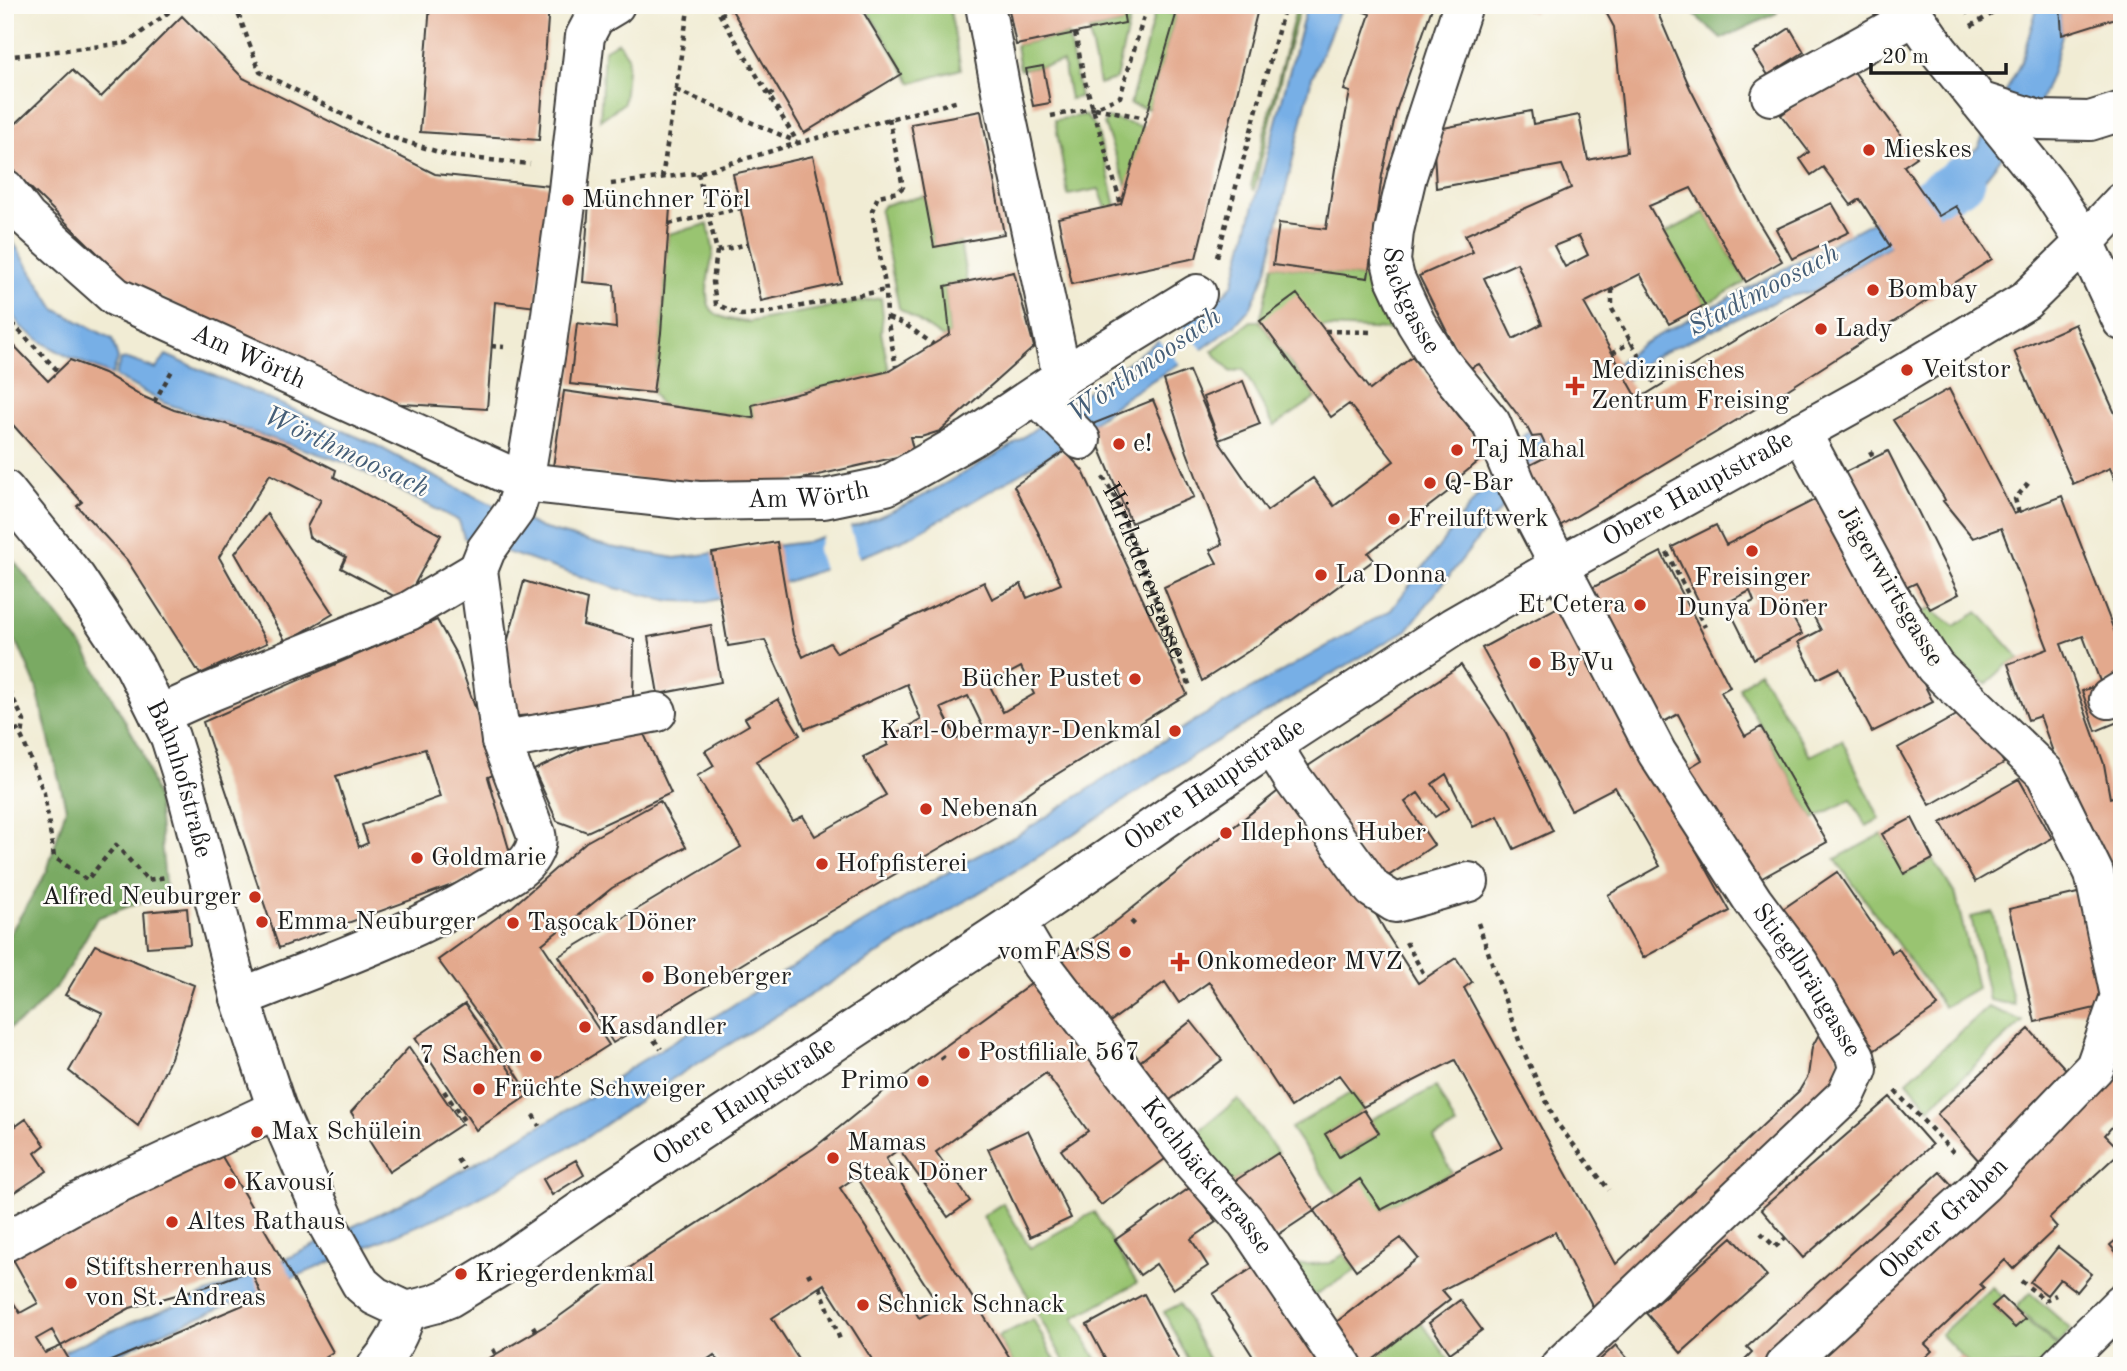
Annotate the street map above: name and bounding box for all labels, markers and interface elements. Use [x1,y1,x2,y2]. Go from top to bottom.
scale bar [1871,32,2006,76]
text: 20 m [1882,47,1929,68]
place label: Mieskes [1883,137,1972,163]
marker: Mieskes [1861,142,1877,158]
place label: Münchner Törl [582,187,750,213]
marker: Münchner Törl [560,192,576,208]
water label: Stadtmoosach [1684,240,1844,342]
street label: Sackgasse [1378,246,1445,359]
place label: Bombay [1887,277,1978,303]
marker: Bombay [1865,282,1881,298]
water label: Wörthmoosach [1063,303,1227,429]
place label: Lady [1835,316,1893,342]
street label: Am Wörth [187,320,310,394]
marker: Lady [1813,321,1829,337]
place label: Veitstor [1921,357,2011,383]
place label: Medizinisches Zentrum Freising [1591,358,1789,414]
marker: Veitstor [1899,362,1915,378]
marker: Medizinisches Zentrum Freising [1565,376,1585,396]
water label: Wörthmoosach [259,402,433,504]
street label: Obere Hauptstraße [1599,426,1798,552]
place label: e! [1133,431,1152,457]
marker: e! [1111,436,1127,452]
place label: Taj Mahal [1471,437,1585,463]
marker: Taj Mahal [1449,442,1465,458]
place label: Q-Bar [1444,470,1514,496]
marker: Q-Bar [1422,475,1438,491]
street label: Am Wörth [747,477,871,513]
street label: Hirtlederergasse [1097,478,1191,663]
street label: Jägerwirtsgasse [1832,501,1948,671]
place label: Freiluftwerk [1408,506,1549,532]
marker: Freiluftwerk [1386,511,1402,527]
marker: Freisinger Dunya Döner [1744,543,1760,559]
place label: La Donna [1335,562,1447,588]
place label: Freisinger Dunya Döner [1676,565,1828,621]
marker: La Donna [1313,567,1329,583]
place label: Et Cetera [1518,592,1626,618]
marker: Et Cetera [1632,597,1648,613]
place label: ByVu [1549,650,1614,676]
marker: ByVu [1527,655,1543,671]
place label: Bücher Pustet [961,666,1121,692]
marker: Bücher Pustet [1127,671,1143,687]
street label: Bahnhofstraße [141,696,216,861]
street label: Obere Hauptstraße [1120,714,1310,856]
place label: Karl-Obermayr-Denkmal [880,718,1161,744]
marker: Karl-Obermayr-Denkmal [1167,723,1183,739]
place label: Nebenan [940,796,1038,822]
marker: Nebenan [918,801,934,817]
place label: Ildephons Huber [1240,820,1427,846]
marker: Ildephons Huber [1218,825,1234,841]
place label: Goldmarie [431,845,546,871]
marker: Goldmarie [409,850,425,866]
place label: Hofpfisterei [836,851,967,877]
marker: Hofpfisterei [814,856,830,872]
place label: Alfred Neuburger [42,884,241,910]
marker: Alfred Neuburger [247,889,263,905]
street label: Stieglbräugasse [1747,899,1866,1062]
place label: Emma Neuburger [276,909,476,935]
place label: Taşocak Döner [527,910,696,936]
marker: Emma Neuburger [254,914,270,930]
marker: Taşocak Döner [505,915,521,931]
place label: vomFASS [998,939,1111,965]
marker: vomFASS [1117,944,1133,960]
place label: Onkomedeor MVZ [1196,949,1402,975]
marker: Onkomedeor MVZ [1170,952,1190,972]
place label: Boneberger [662,964,792,990]
marker: Boneberger [640,969,656,985]
place label: Kasdandler [599,1014,727,1040]
marker: Kasdandler [577,1019,593,1035]
street label: Obere Hauptstraße [649,1032,840,1171]
place label: Postfiliale 567 [978,1040,1140,1066]
place label: 7 Sachen [419,1043,522,1069]
marker: Postfiliale 567 [956,1045,972,1061]
marker: 7 Sachen [528,1048,544,1064]
place label: Primo [840,1068,909,1094]
marker: Primo [915,1073,931,1089]
place label: Früchte Schweiger [493,1076,705,1102]
marker: Früchte Schweiger [471,1081,487,1097]
street label: Kochbäckergasse [1135,1093,1277,1259]
place label: Max Schülein [271,1119,422,1145]
marker: Max Schülein [249,1124,265,1140]
place label: Mamas Steak Döner [847,1130,988,1186]
marker: Mamas Steak Döner [825,1150,841,1166]
street label: Oberer Graben [1874,1153,2013,1285]
place label: Kavousí [244,1170,334,1196]
marker: Kavousí [222,1175,238,1191]
place label: Altes Rathaus [186,1209,345,1235]
marker: Altes Rathaus [164,1214,180,1230]
place label: Stiftsherrenhaus von St. Andreas [85,1255,272,1311]
place label: Kriegerdenkmal [475,1261,655,1287]
marker: Kriegerdenkmal [453,1266,469,1282]
marker: Stiftsherrenhaus von St. Andreas [63,1275,79,1291]
place label: Schnick Schnack [877,1292,1065,1318]
marker: Schnick Schnack [855,1297,871,1313]

